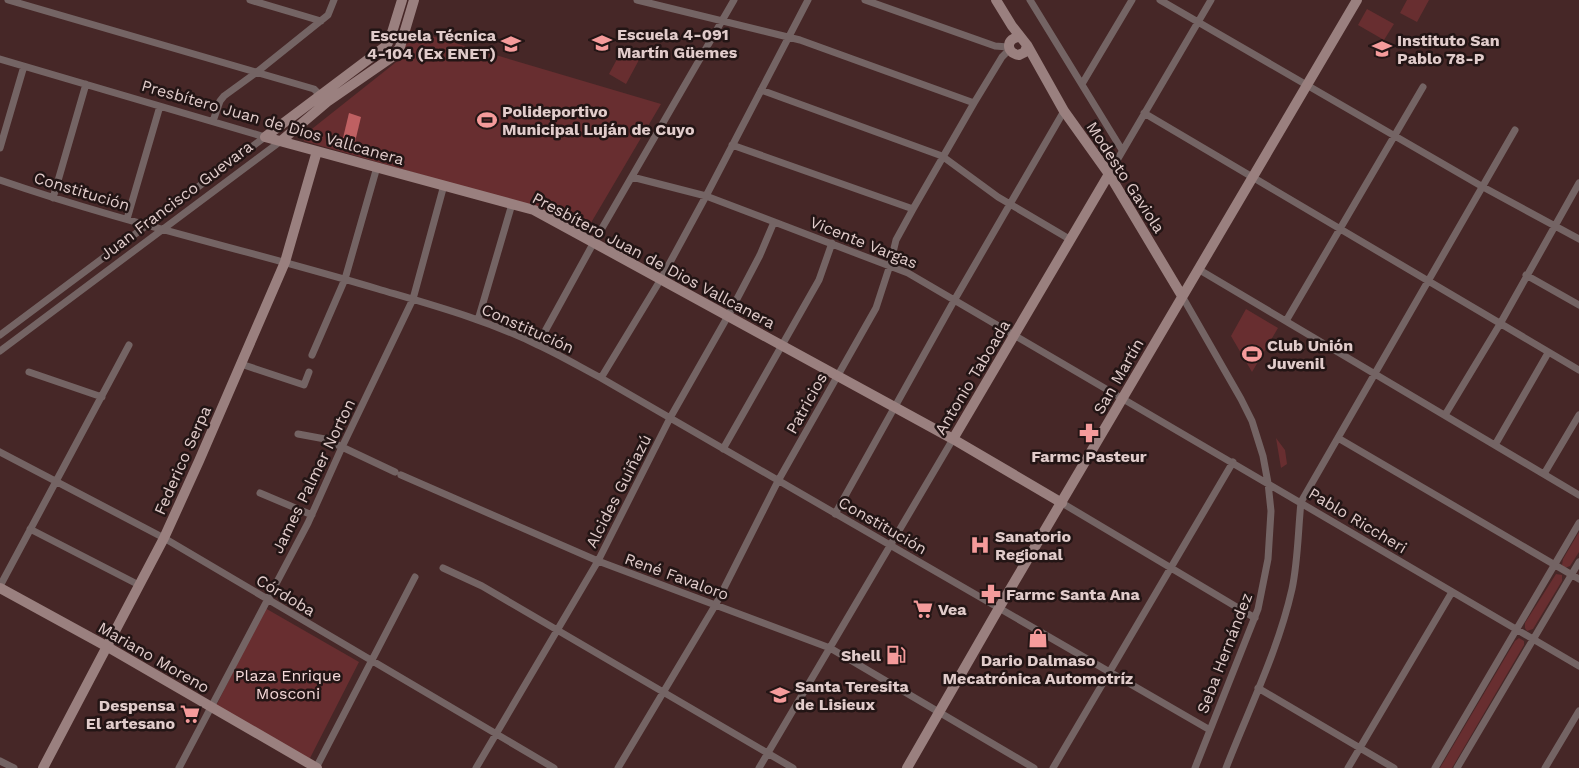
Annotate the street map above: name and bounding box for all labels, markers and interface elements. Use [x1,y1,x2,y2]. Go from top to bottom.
place label: Escuela 4-091 Martín Güemes [617,25,738,62]
place label: Escuela Técnica 4-104 (Ex ENET) [367,26,497,63]
place label: Instituto San Pablo 78-P [1397,31,1500,68]
school or university icon: Escuela 4-091 Martín Güemes [591,32,613,54]
school or university icon: Escuela Técnica 4-104 (Ex ENET) [500,33,522,55]
school or university icon: Instituto San Pablo 78-P [1371,38,1393,60]
street label: Presbítero Juan de Dios Vallcanera [139,76,406,169]
place label: Polideportivo Municipal Luján de Cuyo [502,102,695,139]
sports icon: Polideportivo Municipal Luján de Cuyo [476,109,498,131]
street label: Modesto Gaviola [1082,118,1169,237]
street label: Juan Francisco Guevara [96,137,256,264]
street label: Constitución [32,168,132,215]
street label: Presbítero Juan de Dios Vallcanera [529,188,778,333]
street label: Vicente Vargas [807,212,920,273]
street label: Constitución [479,300,577,357]
street label: Antonio Taboada [931,317,1014,438]
street label: San Martín [1089,335,1148,417]
place label: Club Unión Juvenil [1267,336,1353,373]
sports icon: Club Unión Juvenil [1241,343,1263,365]
street label: Patricios [782,369,831,437]
street label: James Palmer Norton [268,396,359,557]
street label: Federico Serpa [150,403,215,518]
pharmacy icon: Farmc Pasteur [1078,422,1100,444]
street label: Alcides Guiñazú [582,431,655,551]
place label: Farmc Pasteur [1031,447,1147,466]
street label: Pablo Riccheri [1305,484,1410,557]
street label: Constitución [835,492,930,558]
place label: Sanatorio Regional [995,527,1071,564]
hospital icon: Sanatorio Regional [969,534,991,556]
street label: René Favaloro [622,549,732,604]
street label: Córdoba [253,570,319,620]
pharmacy icon: Farmc Santa Ana [980,583,1002,605]
place label: Farmc Santa Ana [1006,585,1141,604]
street label: Seba Hernández [1193,590,1256,716]
supermarket icon: Vea [912,598,934,620]
place label: Vea [938,600,967,619]
street label: Mariano Moreno [95,618,213,697]
shop icon: Dario Dalmaso Mecatrónica Automotríz [1027,627,1049,649]
fuel station icon: Shell [885,644,907,666]
place label: Shell [841,646,882,665]
place label: Dario Dalmaso Mecatrónica Automotríz [943,651,1133,688]
park label: Plaza Enrique Mosconi [235,666,341,703]
place label: Santa Teresita de Lisieux [795,677,910,714]
school or university icon: Santa Teresita de Lisieux [769,684,791,706]
place label: Despensa El artesano [86,696,176,733]
supermarket icon: Despensa El artesano [179,703,201,725]

